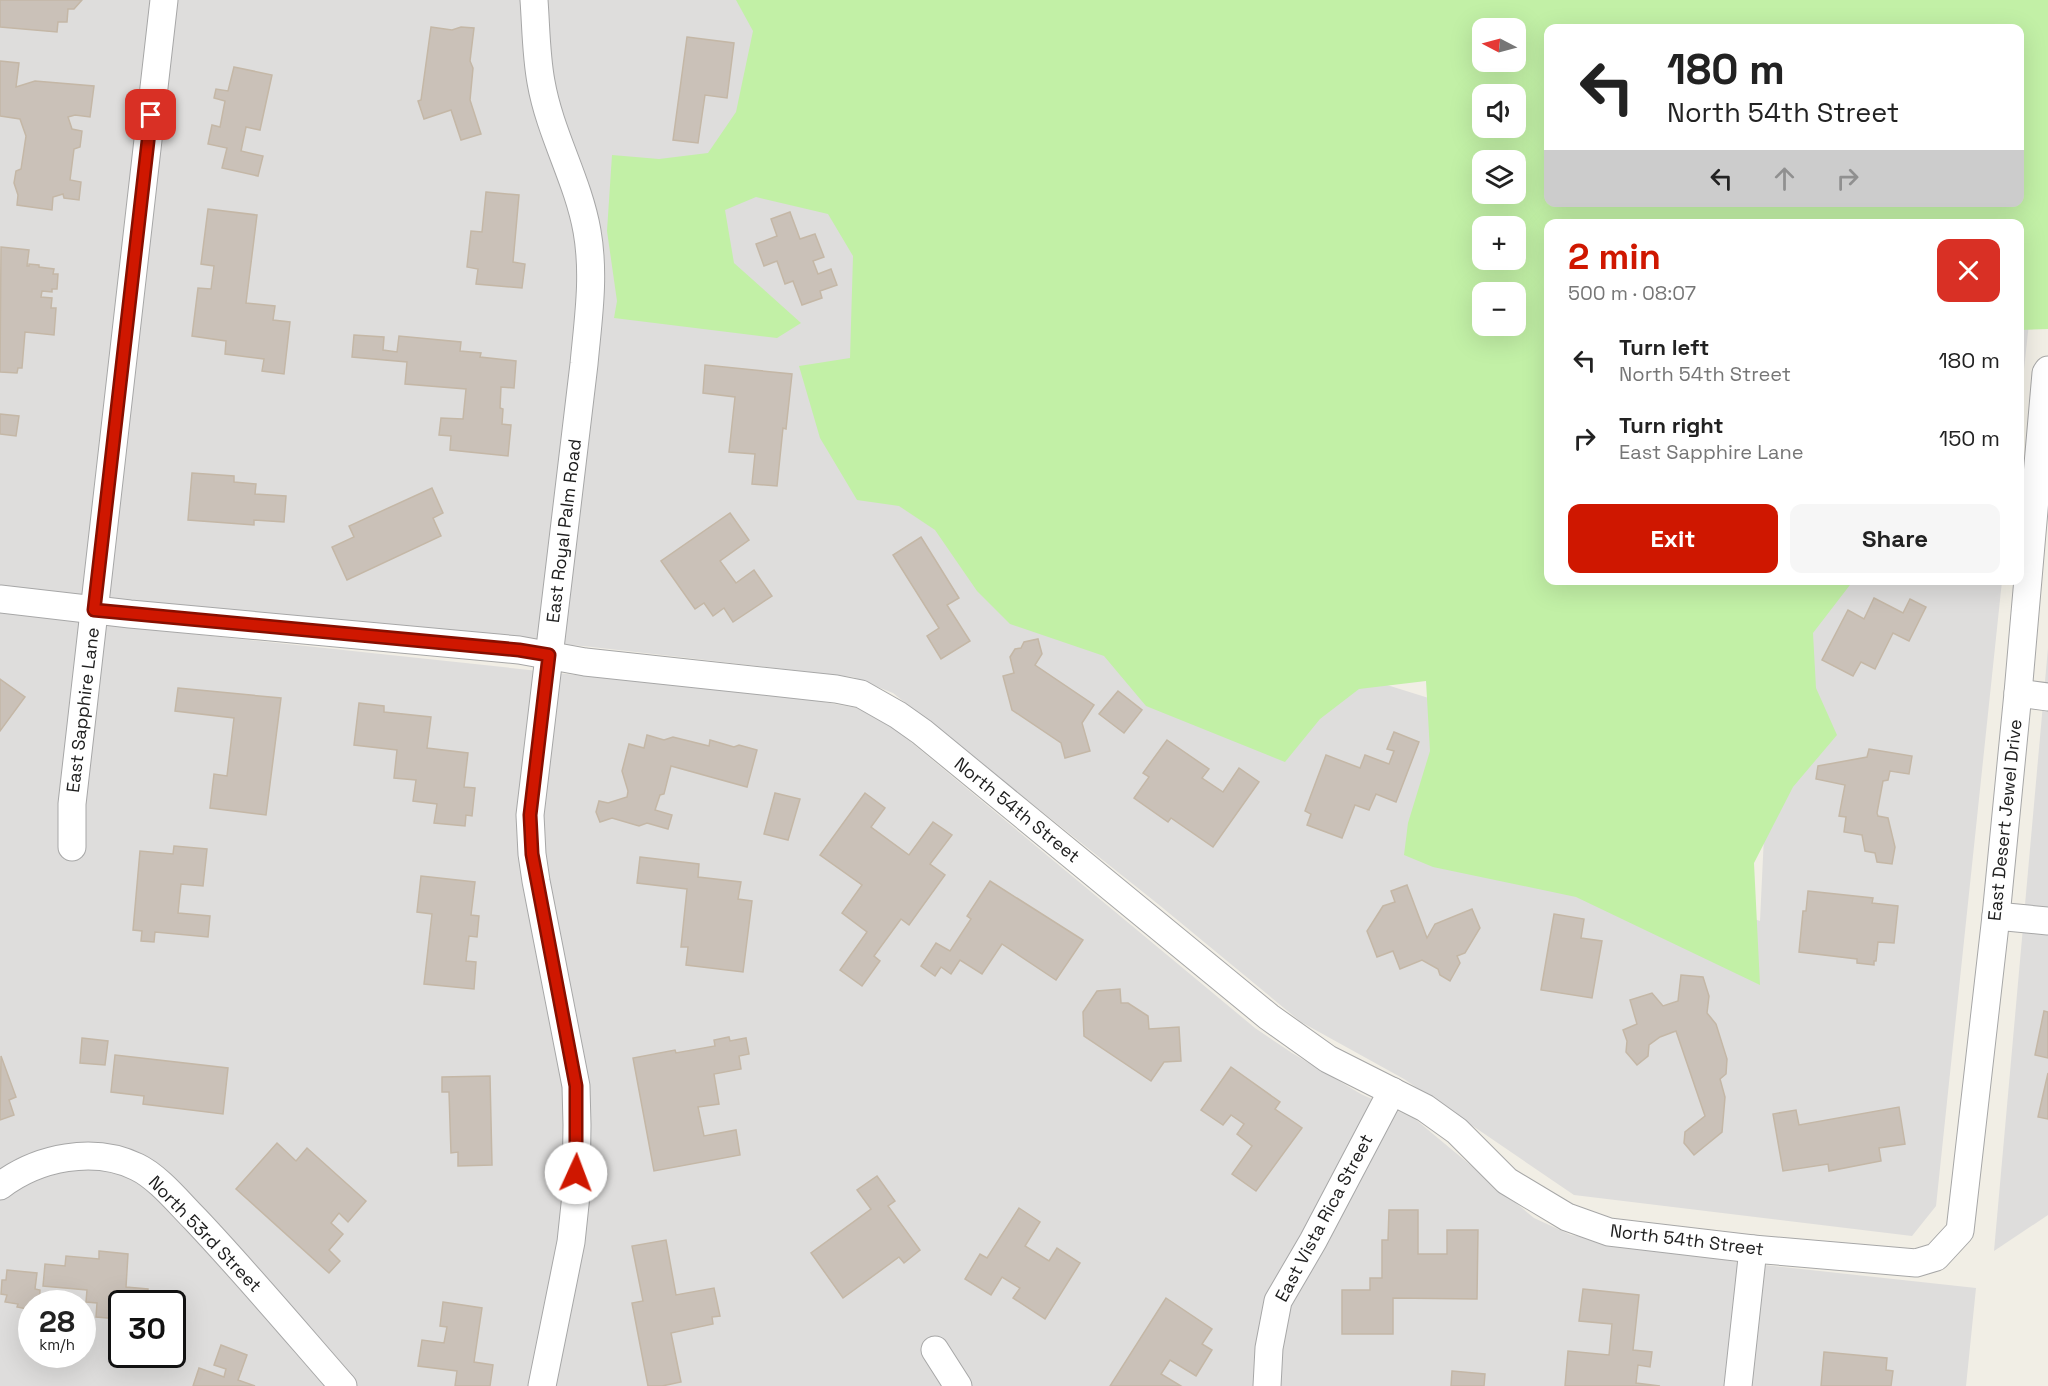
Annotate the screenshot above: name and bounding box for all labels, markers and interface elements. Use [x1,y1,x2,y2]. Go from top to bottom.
north arrow [1472,18,1526,72]
map controls [1472,18,1526,336]
text: 180 m [1667,43,1785,96]
icon: left [1568,48,1646,126]
button: sound [1472,84,1526,138]
pin [125,89,176,140]
text: North 54th Street [1667,95,1899,130]
icon: arrive [134,98,167,131]
button: layers [1472,150,1526,204]
icon: left [1705,162,1738,195]
icon: ahead [1768,162,1801,195]
icon: right [1831,162,1864,195]
button: + [1472,216,1526,270]
text: 2 min [1568,234,1661,280]
button: close [1937,239,2000,302]
text: 500 m · 08:07 [1568,280,1696,306]
button: − [1472,282,1526,336]
text: Turn left [1619,333,1709,361]
icon: left [1568,344,1601,377]
text: 180 m [1938,346,2000,374]
text: North 54th Street [1619,361,1791,387]
text: Turn right [1619,411,1724,439]
icon: right [1568,422,1601,455]
text: 150 m [1939,424,2000,452]
street label: East Royal Palm Road [541,438,586,624]
text: East Sapphire Lane [1619,439,1804,465]
button: Exit [1568,504,1778,573]
button: Share [1790,504,2000,573]
street label: East Sapphire Lane [61,626,104,794]
street label: East Desert Jewel Drive [1982,718,2027,922]
street label: North 54th Street [950,752,1085,867]
street label: East Vista Rica Street [1270,1130,1378,1306]
position arrow [544,1141,608,1205]
street label: North 53rd Street [144,1171,267,1297]
street label: North 54th Street [1609,1219,1765,1260]
speed limit sign: 30 [108,1290,186,1368]
text: 28 [39,1302,75,1341]
text: km/h [39,1335,75,1354]

